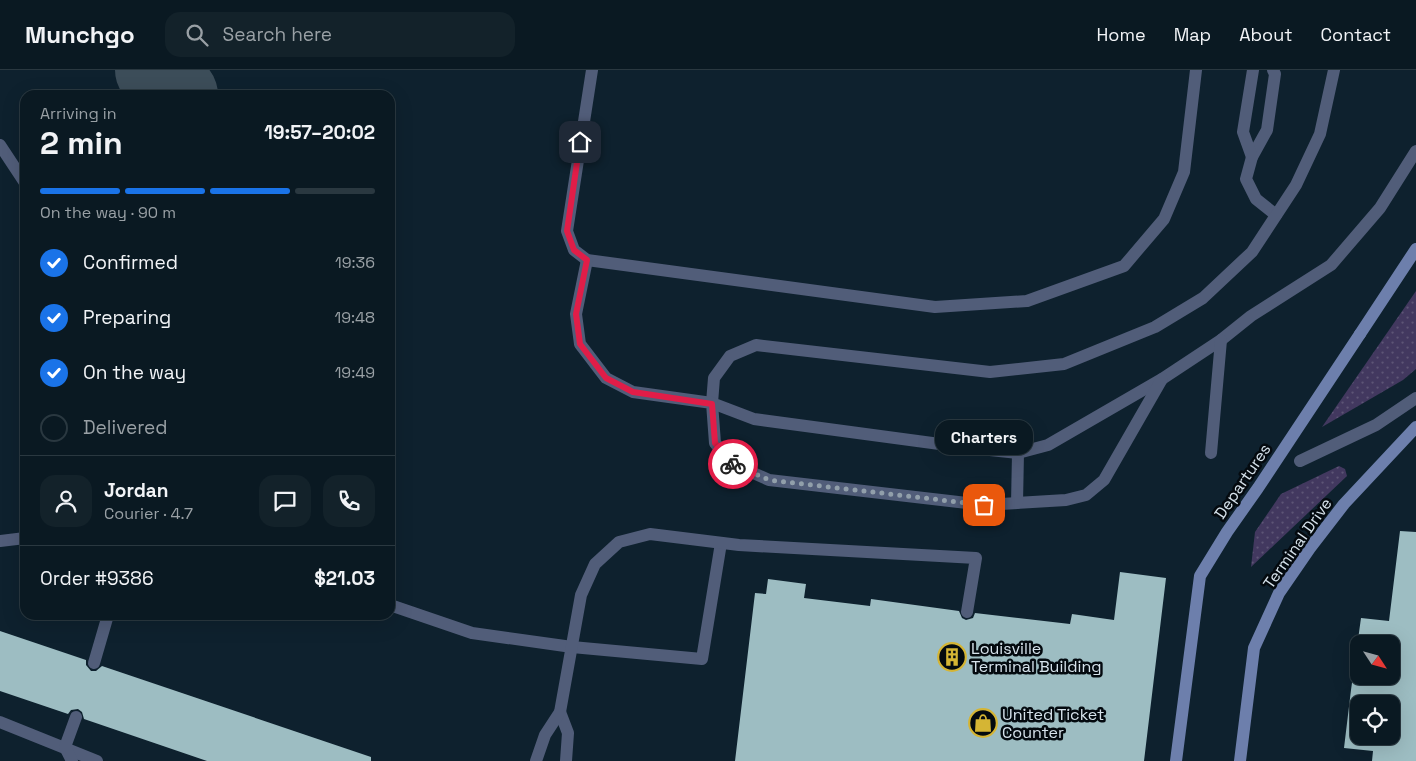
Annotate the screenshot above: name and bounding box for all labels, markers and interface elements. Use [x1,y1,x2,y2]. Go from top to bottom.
search box [165,12,515,57]
text: Munchgo [25,19,135,50]
icon: search [183,21,211,49]
text: Search here [223,22,332,47]
text: Home [1097,23,1146,46]
text: Map [1174,23,1211,46]
text: About [1239,23,1293,46]
text: Contact [1321,23,1391,46]
text: Arriving in [40,103,117,124]
text: 19:57–20:02 [264,120,375,145]
pin [559,121,601,163]
text: 2 min [40,123,123,163]
icon: home [566,128,594,156]
text: On the way · 90 m [40,202,176,223]
icon: check [40,249,68,277]
text: Confirmed [83,250,178,275]
text: 19:36 [335,252,375,273]
icon: check [40,304,68,332]
text: Preparing [83,305,171,330]
text: 19:48 [335,307,375,328]
icon: check [40,359,68,387]
text: On the way [83,360,186,385]
text: 19:49 [335,362,375,383]
text: Delivered [83,415,168,440]
callout: Charters [935,420,1033,455]
text: Charters [951,427,1017,448]
courier [708,439,758,489]
street label: Departures [1210,440,1275,523]
icon: bike [719,450,747,478]
button: person [40,475,92,527]
button: chat [259,475,311,527]
button: phone [323,475,375,527]
text: Jordan [104,478,169,503]
pin [963,484,1005,526]
icon: bag [970,491,998,519]
street label: Terminal Drive [1258,494,1337,593]
text: Courier · 4.7 [104,503,193,524]
text: Order #9386 [40,566,154,591]
text: $21.03 [314,566,375,591]
north arrow [1350,635,1400,685]
map controls [1350,635,1400,745]
place label: Louisville Terminal Building [971,638,1102,677]
building icon: Louisville Terminal Building [937,642,967,672]
button: locate [1350,695,1400,745]
place label: United Ticket Counter [1002,704,1104,743]
shop icon: United Ticket Counter [968,708,998,738]

